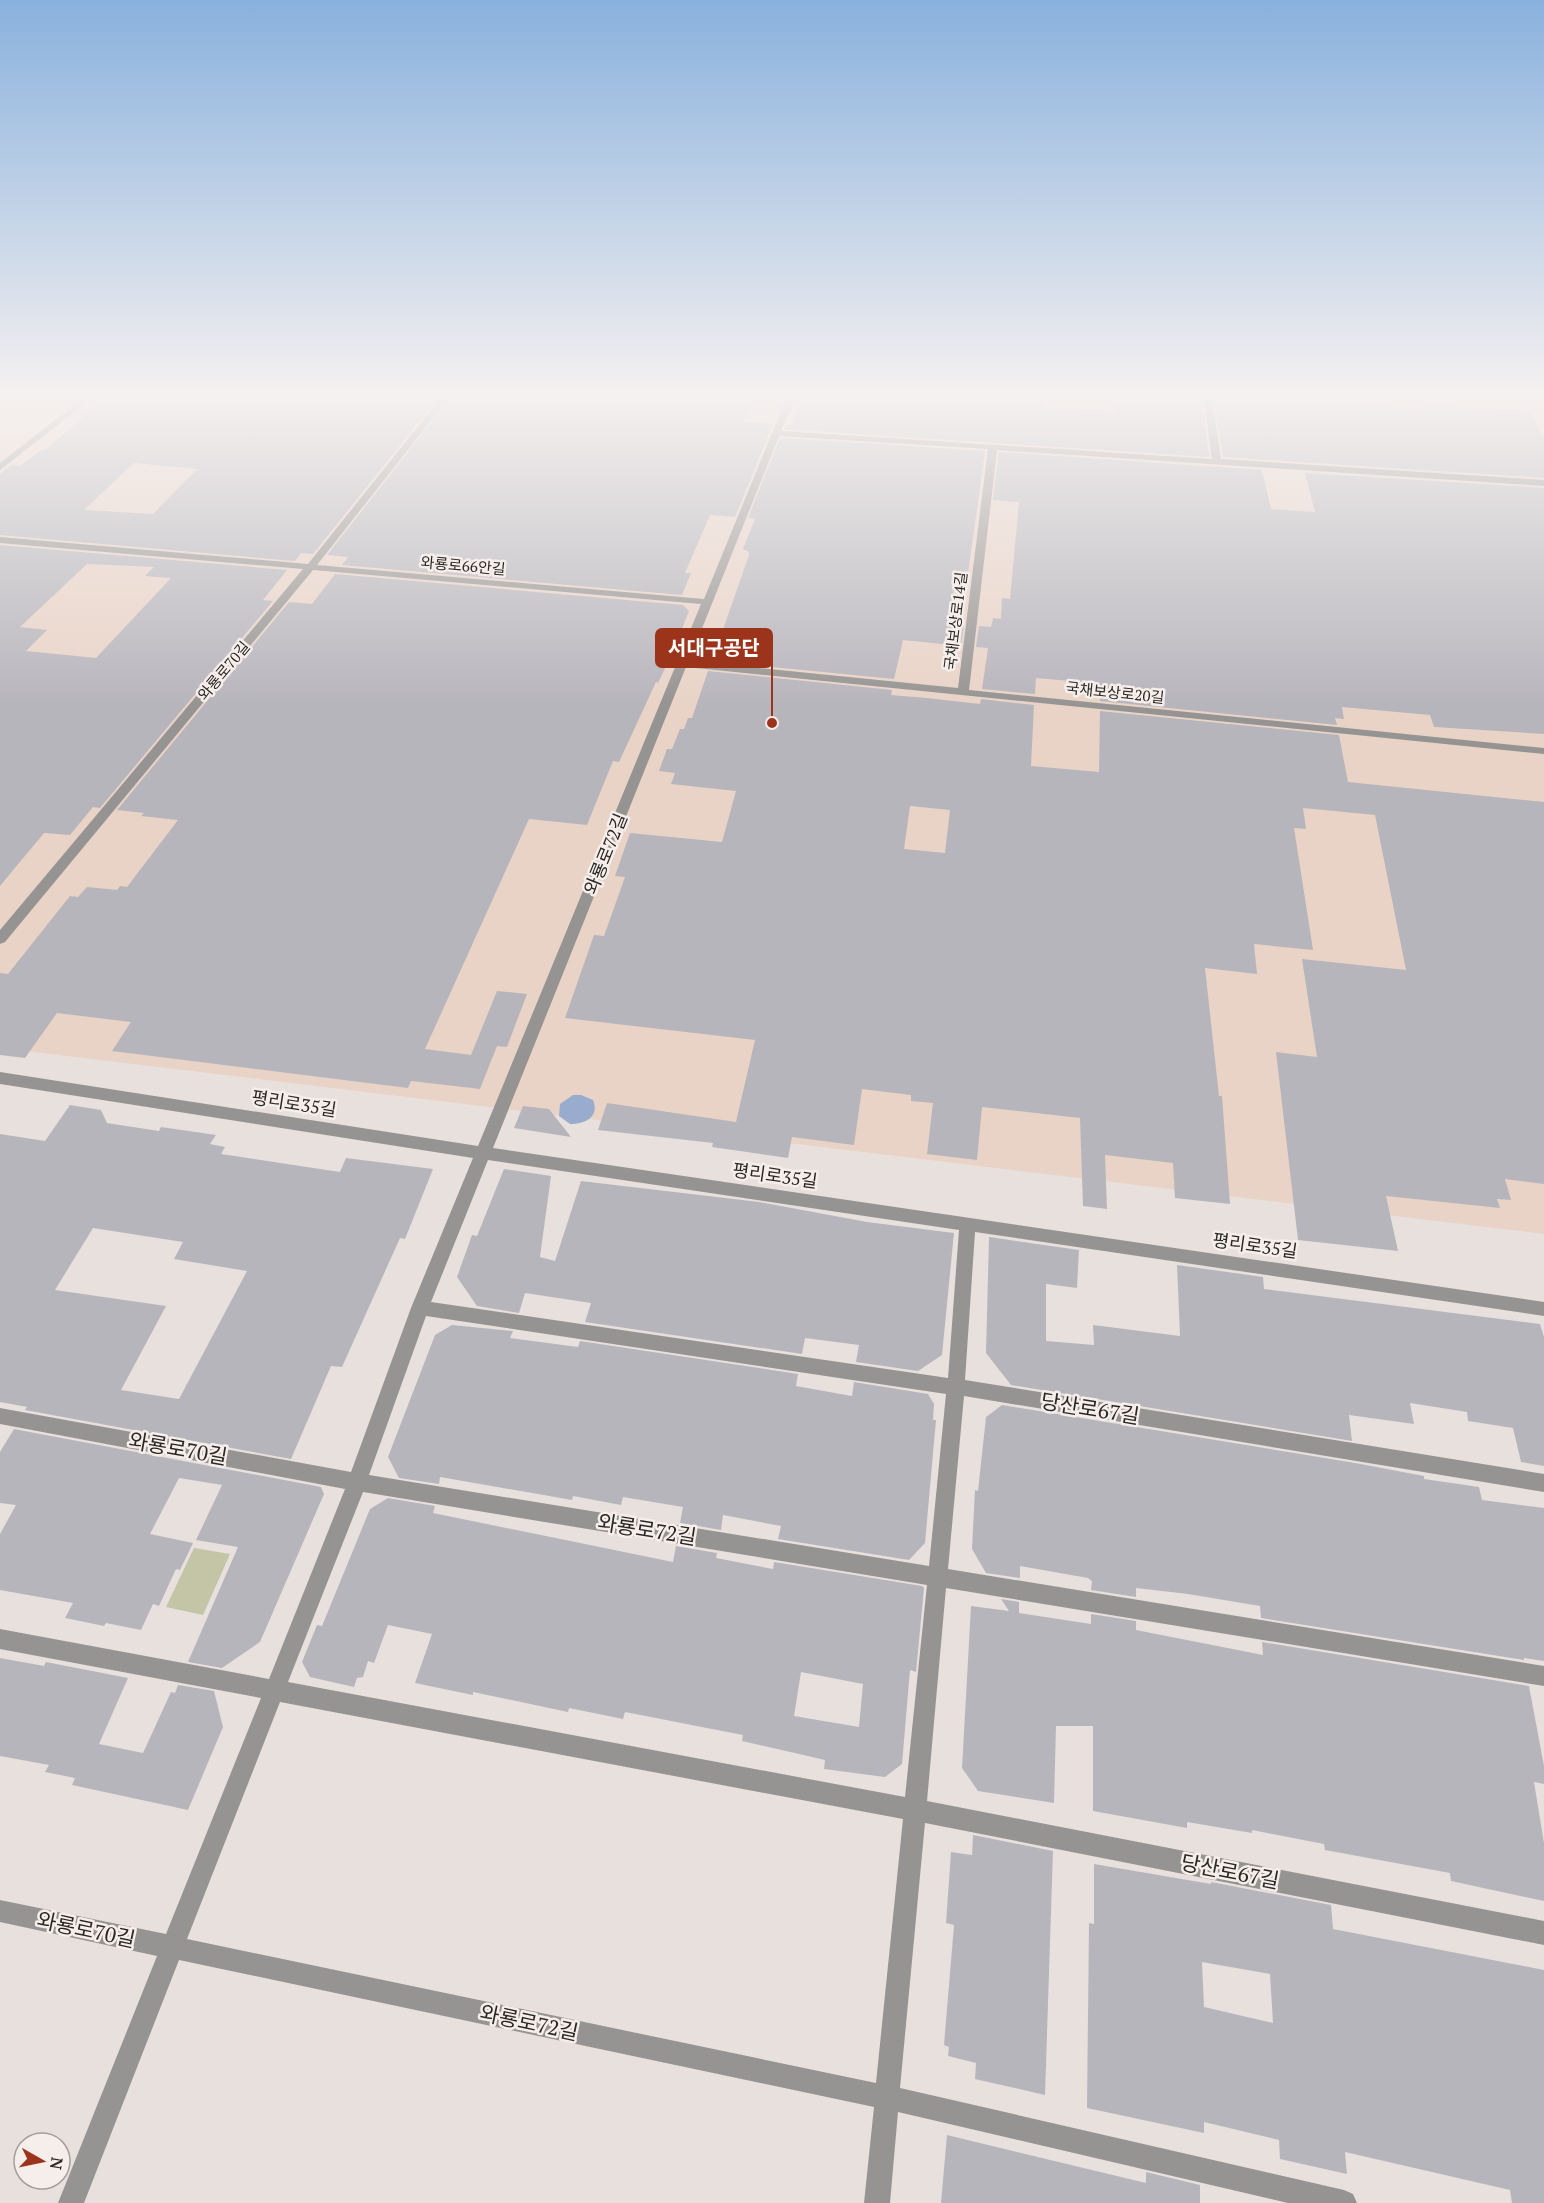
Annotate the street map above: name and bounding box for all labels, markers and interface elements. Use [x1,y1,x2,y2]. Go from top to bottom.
street label: 와룡로66안길 [420,551,506,579]
street label: 국채보상로14길 [939,571,971,671]
callout: 서대구공단 [656,629,772,667]
text: 서대구공단 [668,634,760,661]
street label: 와룡로70길 [193,637,254,704]
street label: 국채보상로20길 [1065,677,1165,707]
street label: 와룡로72길 [578,810,632,898]
street label: 평리로35길 [250,1084,338,1122]
street label: 평리로35길 [731,1157,819,1193]
street label: 평리로35길 [1211,1227,1299,1263]
street label: 당산로67길 [1039,1386,1142,1430]
street label: 와룡로70길 [127,1426,230,1470]
street label: 와룡로72길 [596,1507,699,1551]
street label: 당산로67길 [1179,1848,1282,1894]
street label: 와룡로70길 [35,1905,138,1953]
street label: 와룡로72길 [478,1998,581,2046]
north arrow [12,2131,72,2191]
text: N [45,2156,69,2171]

